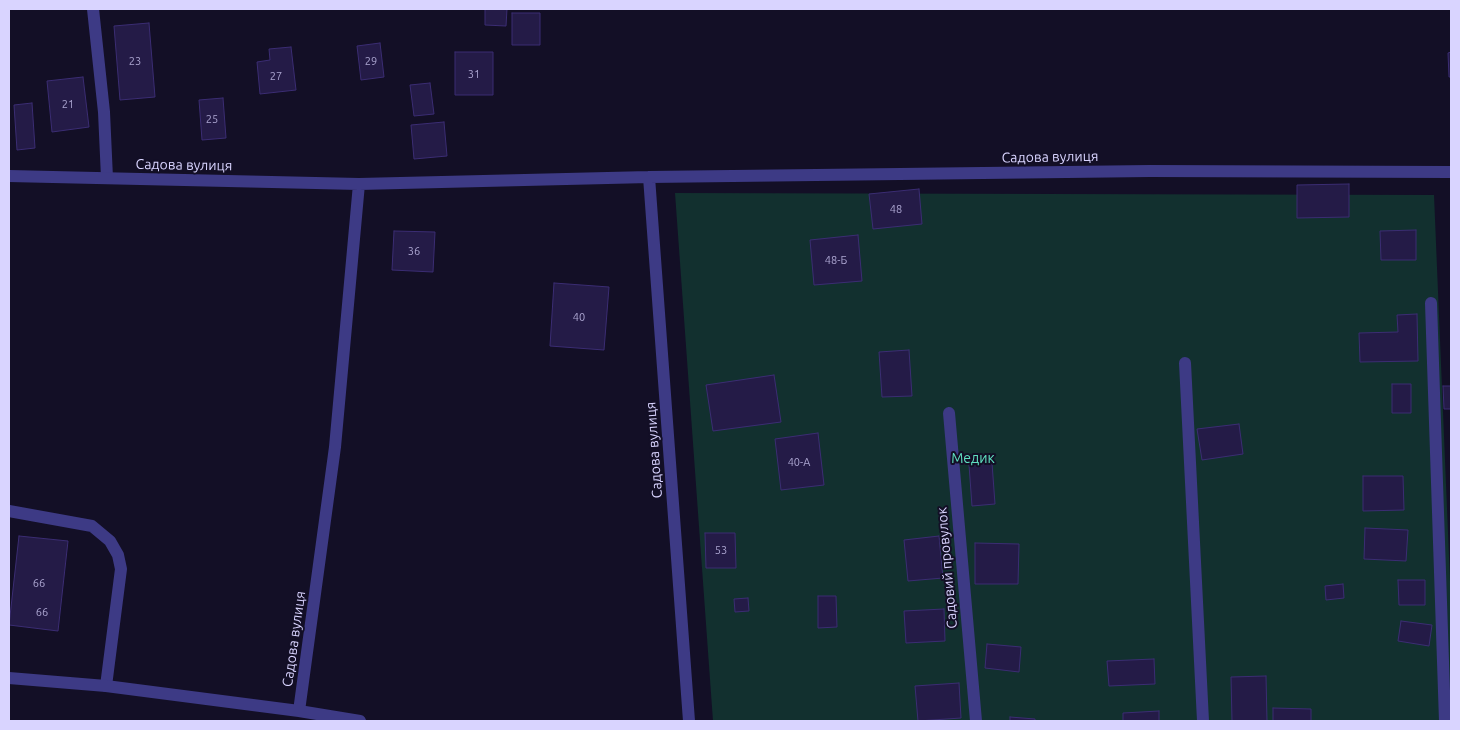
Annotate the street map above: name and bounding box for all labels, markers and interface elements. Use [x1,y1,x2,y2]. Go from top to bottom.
house number: 23 [129,54,141,68]
house number: 29 [365,54,377,68]
house number: 31 [468,67,480,81]
house number: 27 [270,69,282,83]
house number: 21 [62,97,74,111]
house number: 25 [206,112,218,126]
street label: Садова вулиця [1002,148,1098,166]
street label: Садова вулиця [136,156,232,174]
house number: 48 [890,202,902,216]
house number: 36 [408,244,420,258]
house number: 48-Б [825,253,847,267]
house number: 40 [573,310,585,324]
street label: Садова вулиця [642,401,666,499]
park label: Медик [951,450,995,466]
house number: 40-А [788,455,810,469]
street label: Садовий провулок [933,507,961,629]
house number: 53 [715,543,727,557]
house number: 66 [33,576,45,590]
street label: Садова вулиця [279,590,309,688]
house number: 66 [36,605,48,619]

